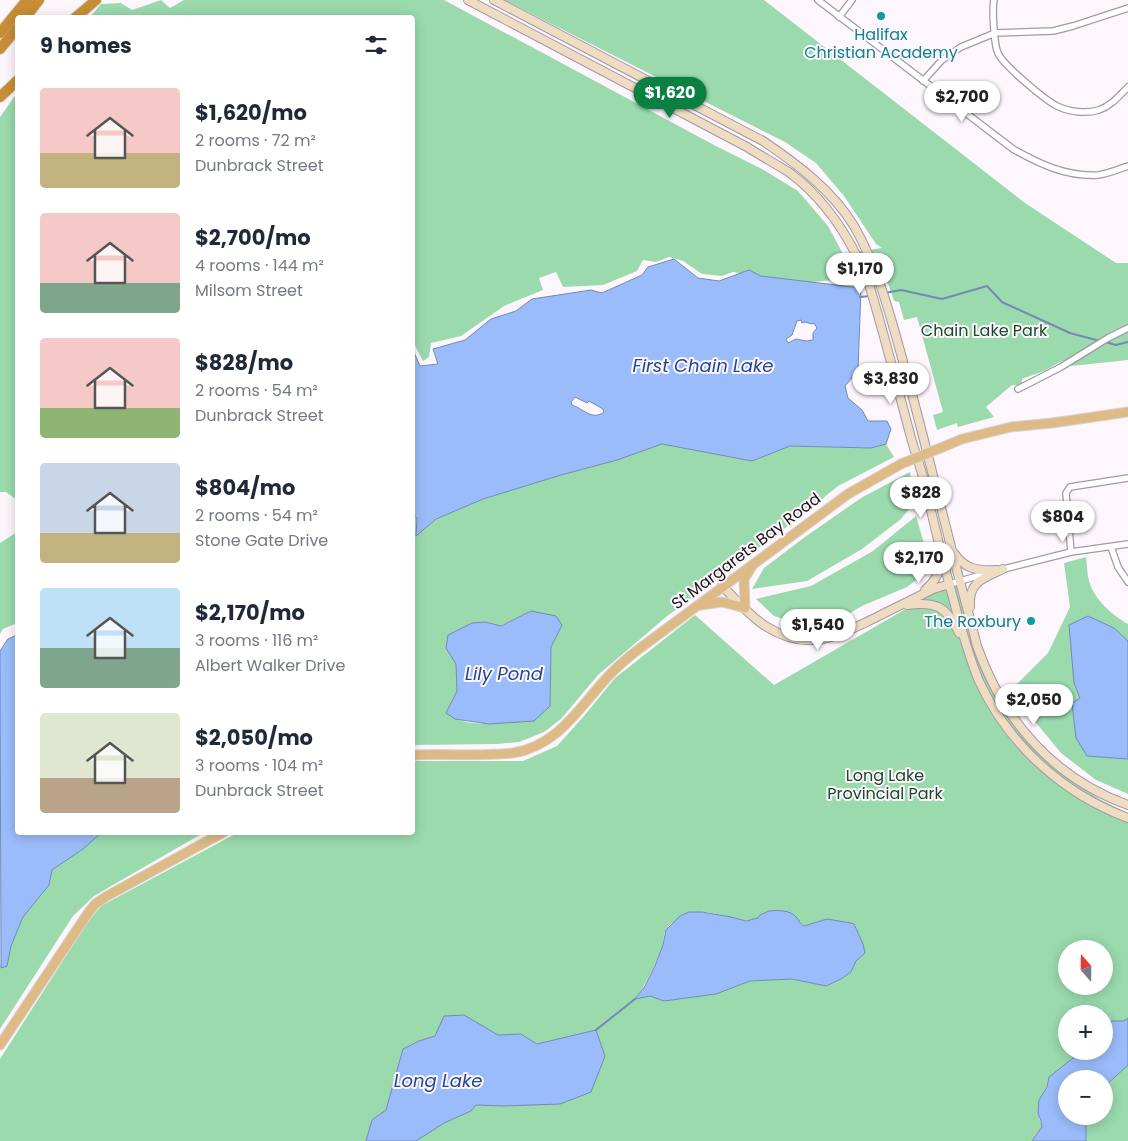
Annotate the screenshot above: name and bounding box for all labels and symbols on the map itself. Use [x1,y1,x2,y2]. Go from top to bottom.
marker: Halifax Christian Academy [875,10,887,22]
place label: Halifax Christian Academy [804,23,958,64]
pin: $1,620 [629,76,711,119]
pin: $2,700 [921,80,1003,123]
pin: $1,170 [819,252,901,295]
park label: Chain Lake Park [921,319,1048,342]
water label: First Chain Lake [633,353,773,378]
pin: $3,830 [850,362,932,405]
pin: $828 [891,476,951,519]
street label: St Margarets Bay Road [667,487,825,615]
pin: $804 [1033,500,1093,543]
pin: $2,170 [878,542,960,584]
pin: $1,540 [777,608,859,651]
place label: The Roxbury [924,610,1021,633]
marker: The Roxbury [1025,615,1037,627]
water label: Lily Pond [465,661,544,686]
pin: $2,050 [993,684,1075,726]
park label: Long Lake Provincial Park [827,764,944,805]
north arrow [1058,940,1112,995]
water label: Long Lake [394,1068,482,1093]

